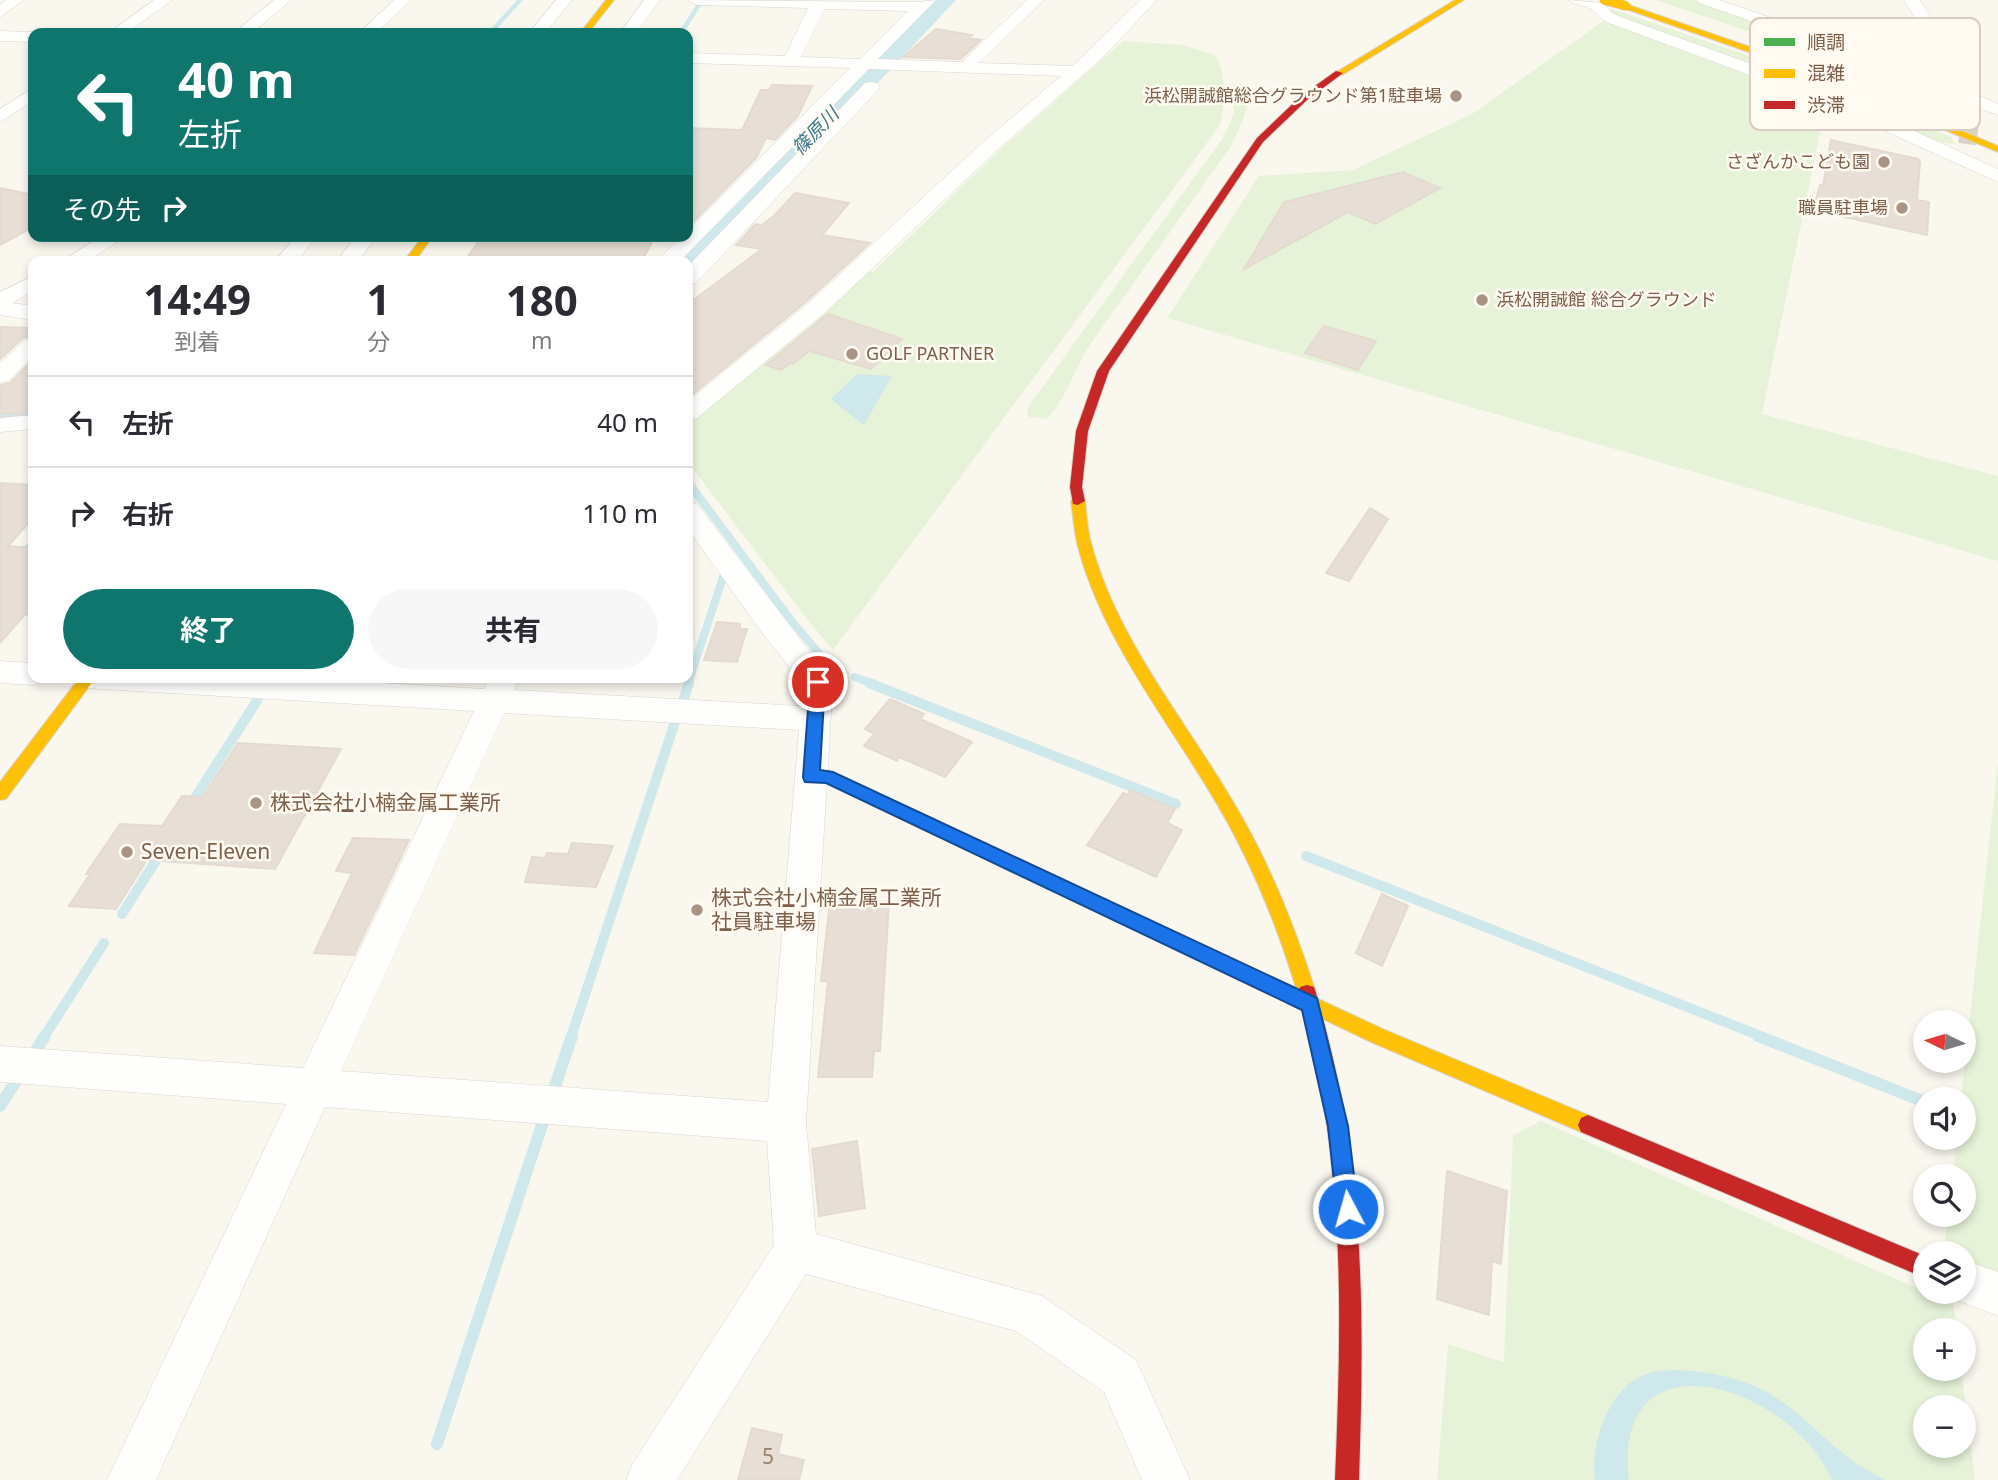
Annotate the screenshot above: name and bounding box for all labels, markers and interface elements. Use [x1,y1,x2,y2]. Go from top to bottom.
legend [1750,18,1980,130]
text: 順調 [1807,29,1845,55]
text: 40 m [178,46,295,112]
icon: left [63,56,154,147]
text: 混雑 [1807,60,1845,86]
place label: 浜松開誠館総合グラウンド第1駐車場 [1144,83,1442,107]
marker: 浜松開誠館総合グラウンド第1駐車場 [1448,88,1464,104]
text: 渋滞 [1807,92,1845,118]
water label: 篠原川 [786,100,846,161]
text: 左折 [178,112,242,155]
place label: さざんかこども園 [1726,149,1870,173]
marker: さざんかこども園 [1876,154,1892,170]
icon: right [155,189,193,227]
text: その先 [63,191,141,227]
place label: 職員駐車場 [1798,195,1888,219]
marker: 職員駐車場 [1894,200,1910,216]
text: 14:49 [143,270,251,327]
text: 1 [366,270,390,327]
text: 180 [506,271,578,328]
place label: 浜松開誠館 総合グラウンド [1496,287,1717,311]
marker: 浜松開誠館 総合グラウンド [1474,292,1490,308]
text: m [531,324,552,356]
text: 到着 [174,325,220,357]
text: 分 [367,325,390,357]
place label: GOLF PARTNER [866,341,994,365]
marker: GOLF PARTNER [844,346,860,362]
icon: left [63,403,101,441]
text: 40 m [597,404,658,440]
text: 左折 [122,405,174,441]
icon: right [63,494,101,532]
text: 110 m [582,495,658,531]
text: 右折 [122,496,174,532]
button: 終了 [63,589,354,669]
button: 共有 [368,589,658,669]
pin [788,652,848,712]
icon: arrive [799,663,837,701]
place label: 株式会社小楠金属工業所 [270,788,501,816]
marker: 株式会社小楠金属工業所 [248,795,264,811]
place label: Seven-Eleven [141,837,270,865]
marker: Seven-Eleven [119,844,135,860]
place label: 株式会社小楠金属工業所 社員駐車場 [711,883,942,935]
marker: 株式会社小楠金属工業所 社員駐車場 [689,902,705,918]
north arrow [1913,1010,1976,1073]
map controls [1913,1010,1976,1458]
button: sound [1913,1087,1976,1150]
button: search [1913,1164,1976,1227]
position arrow [1311,1172,1385,1246]
button: layers [1913,1241,1976,1304]
button: + [1913,1318,1976,1381]
button: − [1913,1395,1976,1458]
house number: 5 [762,1442,774,1470]

